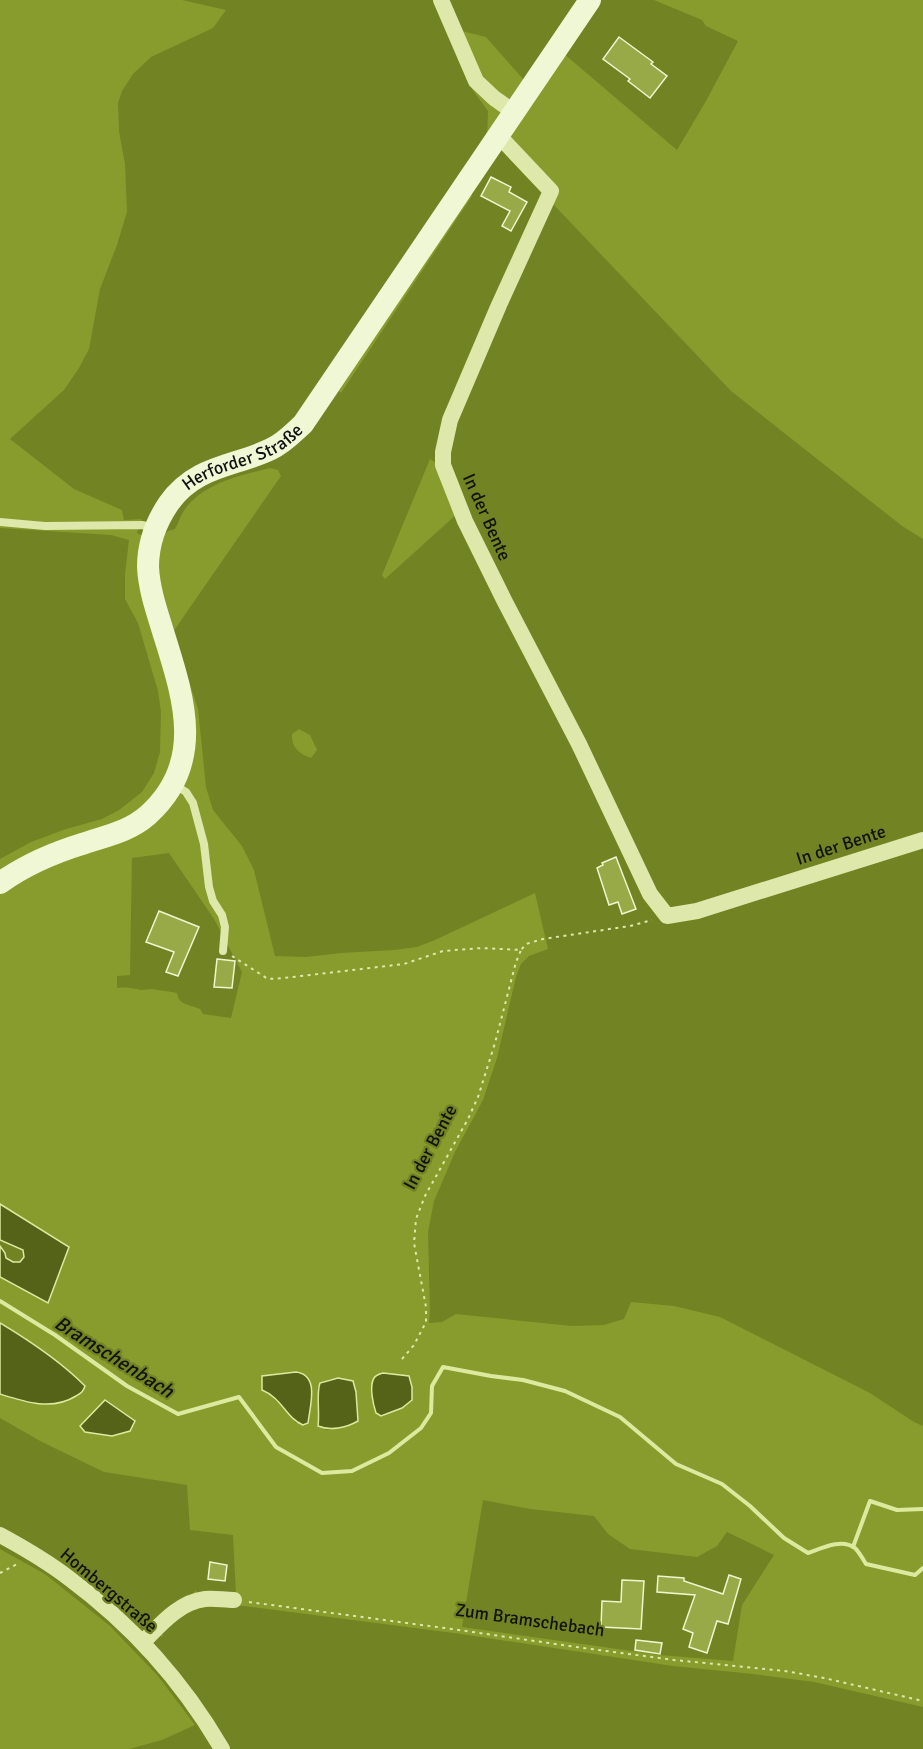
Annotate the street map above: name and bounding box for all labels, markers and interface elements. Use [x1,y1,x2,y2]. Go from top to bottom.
street label: Herforder Straße [178,419,307,495]
street label: In der Bente [458,470,516,564]
street label: In der Bente [793,820,889,870]
street label: In der Bente [398,1101,462,1193]
water label: Bramschenbach [50,1310,179,1404]
street label: Hombergstraße [56,1543,162,1637]
street label: Zum Bramschebach [454,1599,606,1641]

